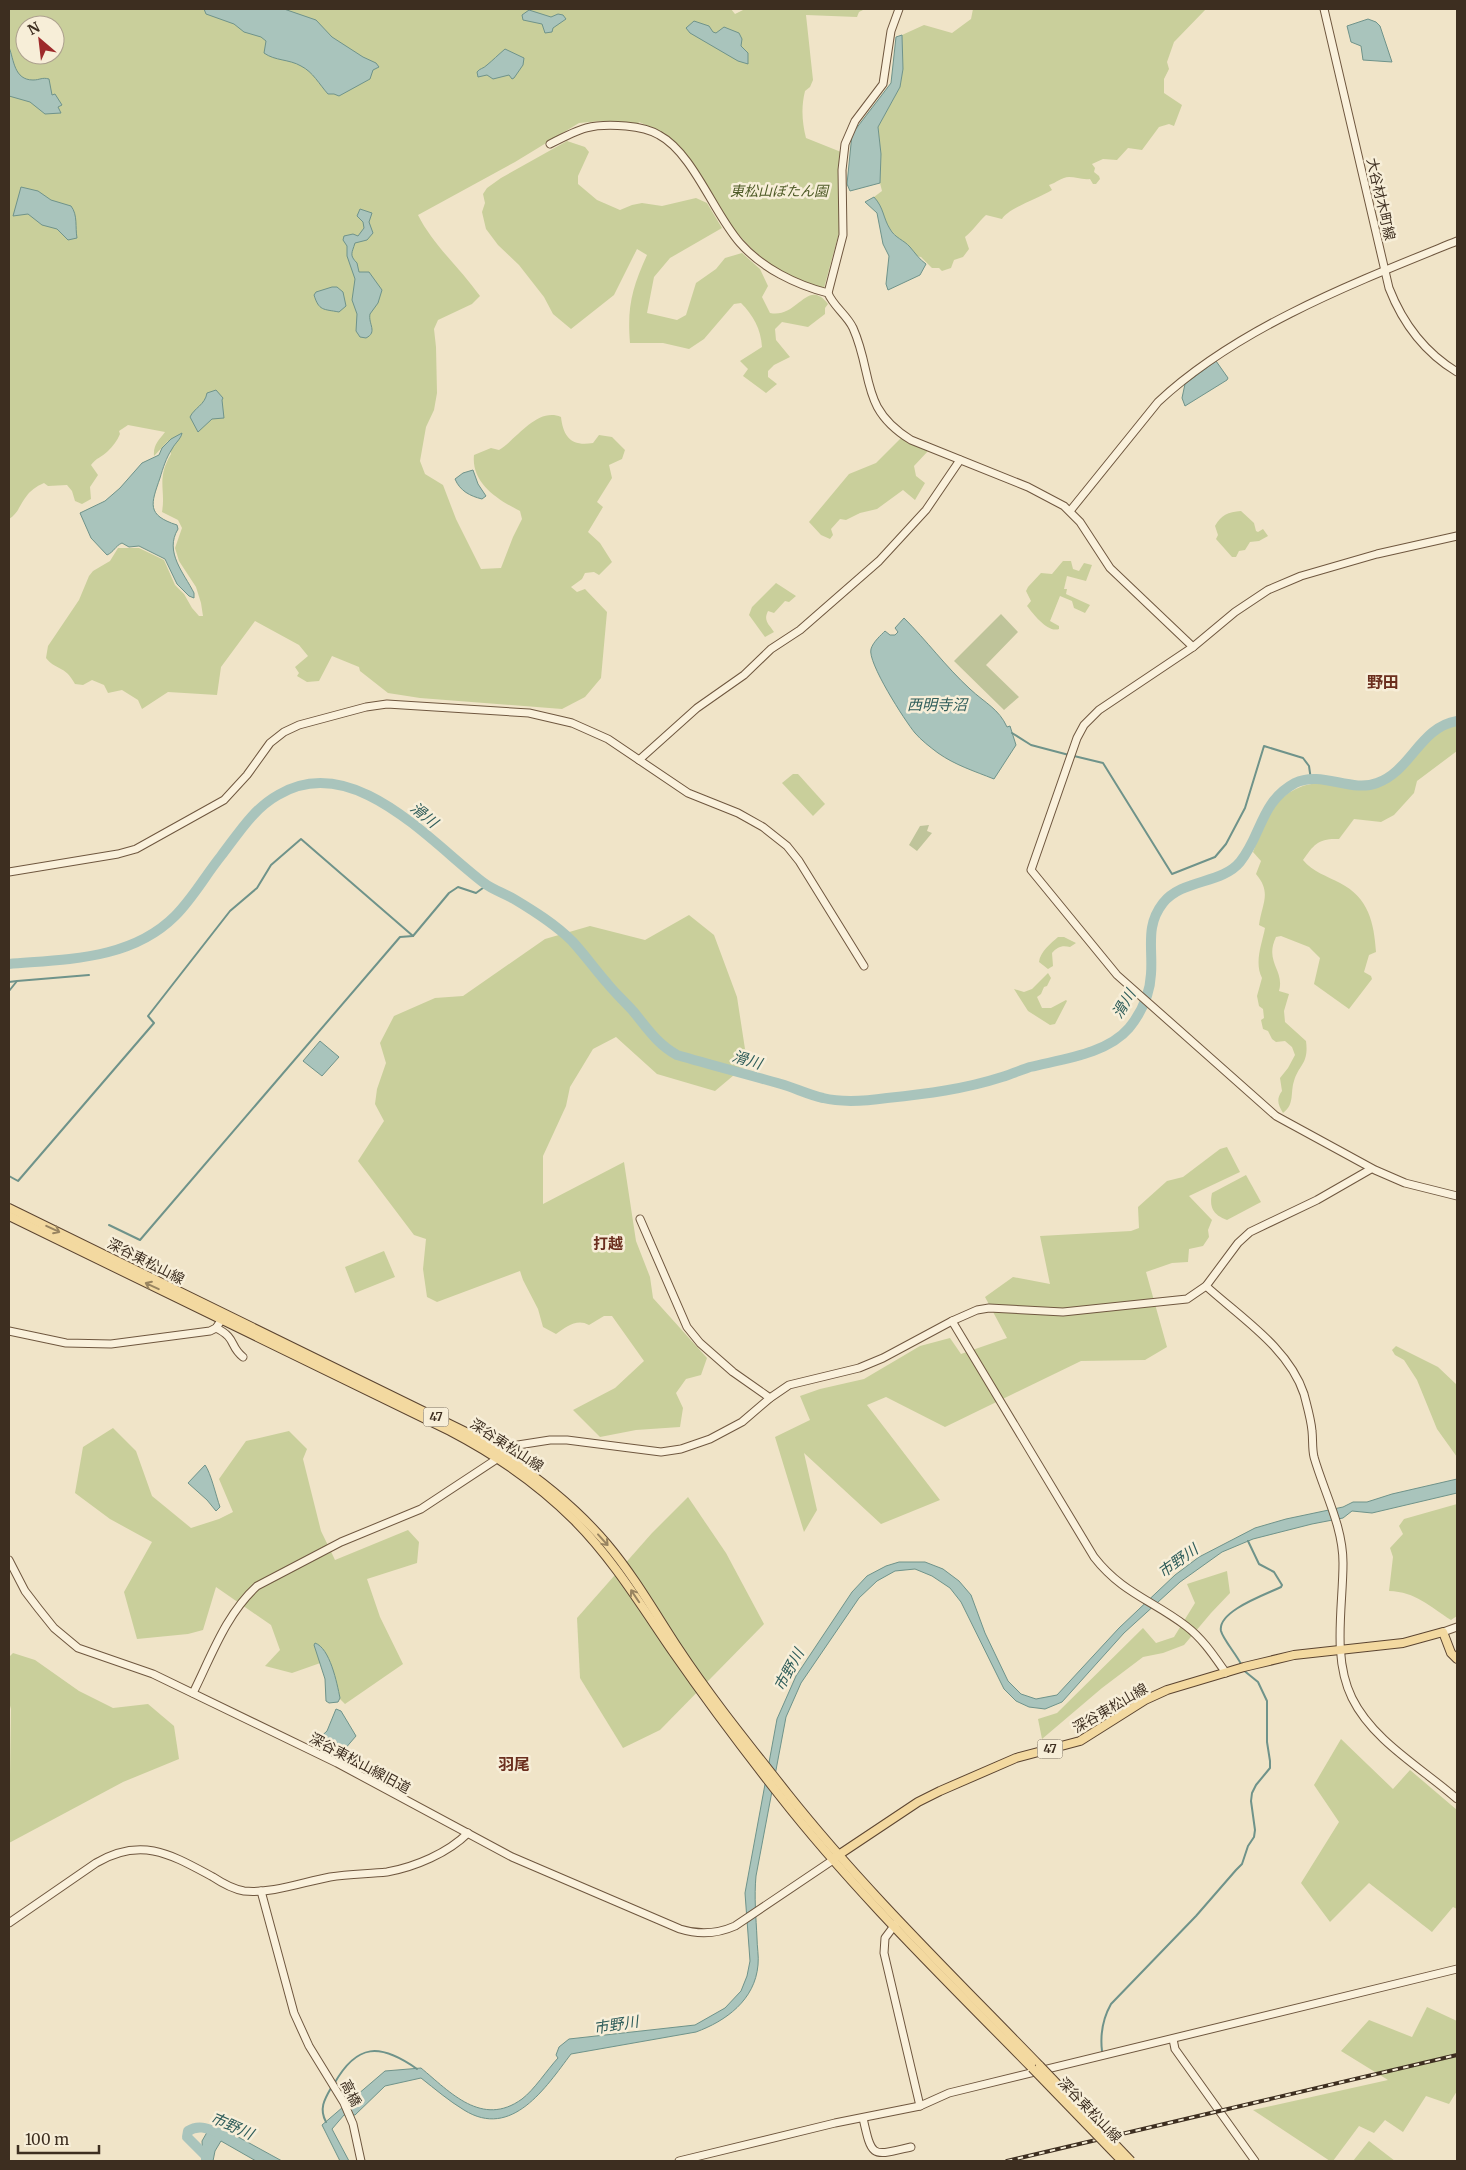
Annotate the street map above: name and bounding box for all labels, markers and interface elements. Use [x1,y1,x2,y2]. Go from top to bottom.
north arrow [15,15,65,65]
text: N [25,18,43,39]
street label: 大谷材木町線 [1363,156,1399,242]
park label: 東松山ぼたん園 [730,182,830,200]
district label: 野田 [1367,672,1399,692]
water label: 西明寺沼 [907,695,969,714]
water label: 滑川 [407,798,443,833]
water label: 滑川 [1108,984,1140,1021]
water label: 滑川 [730,1046,766,1074]
one-way arrow [45,1225,60,1235]
street label: 深谷東松山線 [104,1234,188,1288]
district label: 打越 [593,1234,623,1253]
one-way arrow [145,1281,160,1291]
road number: 47 [424,1408,448,1426]
street label: 深谷東松山線 [467,1415,547,1475]
one-way arrow [597,1533,608,1546]
water label: 市野川 [1154,1539,1203,1582]
one-way arrow [630,1589,641,1603]
water label: 市野川 [769,1644,809,1694]
street label: 深谷東松山線 [1069,1679,1151,1737]
street label: 深谷東松山線旧道 [306,1729,414,1797]
road number: 47 [1038,1740,1062,1758]
district label: 羽尾 [498,1754,530,1774]
water label: 市野川 [592,2011,642,2037]
street label: 深谷東松山線 [1054,2074,1126,2146]
street label: 高橋 [337,2076,365,2110]
water label: 市野川 [208,2108,258,2144]
scale bar [18,2122,99,2154]
text: 100 m [25,2130,69,2149]

